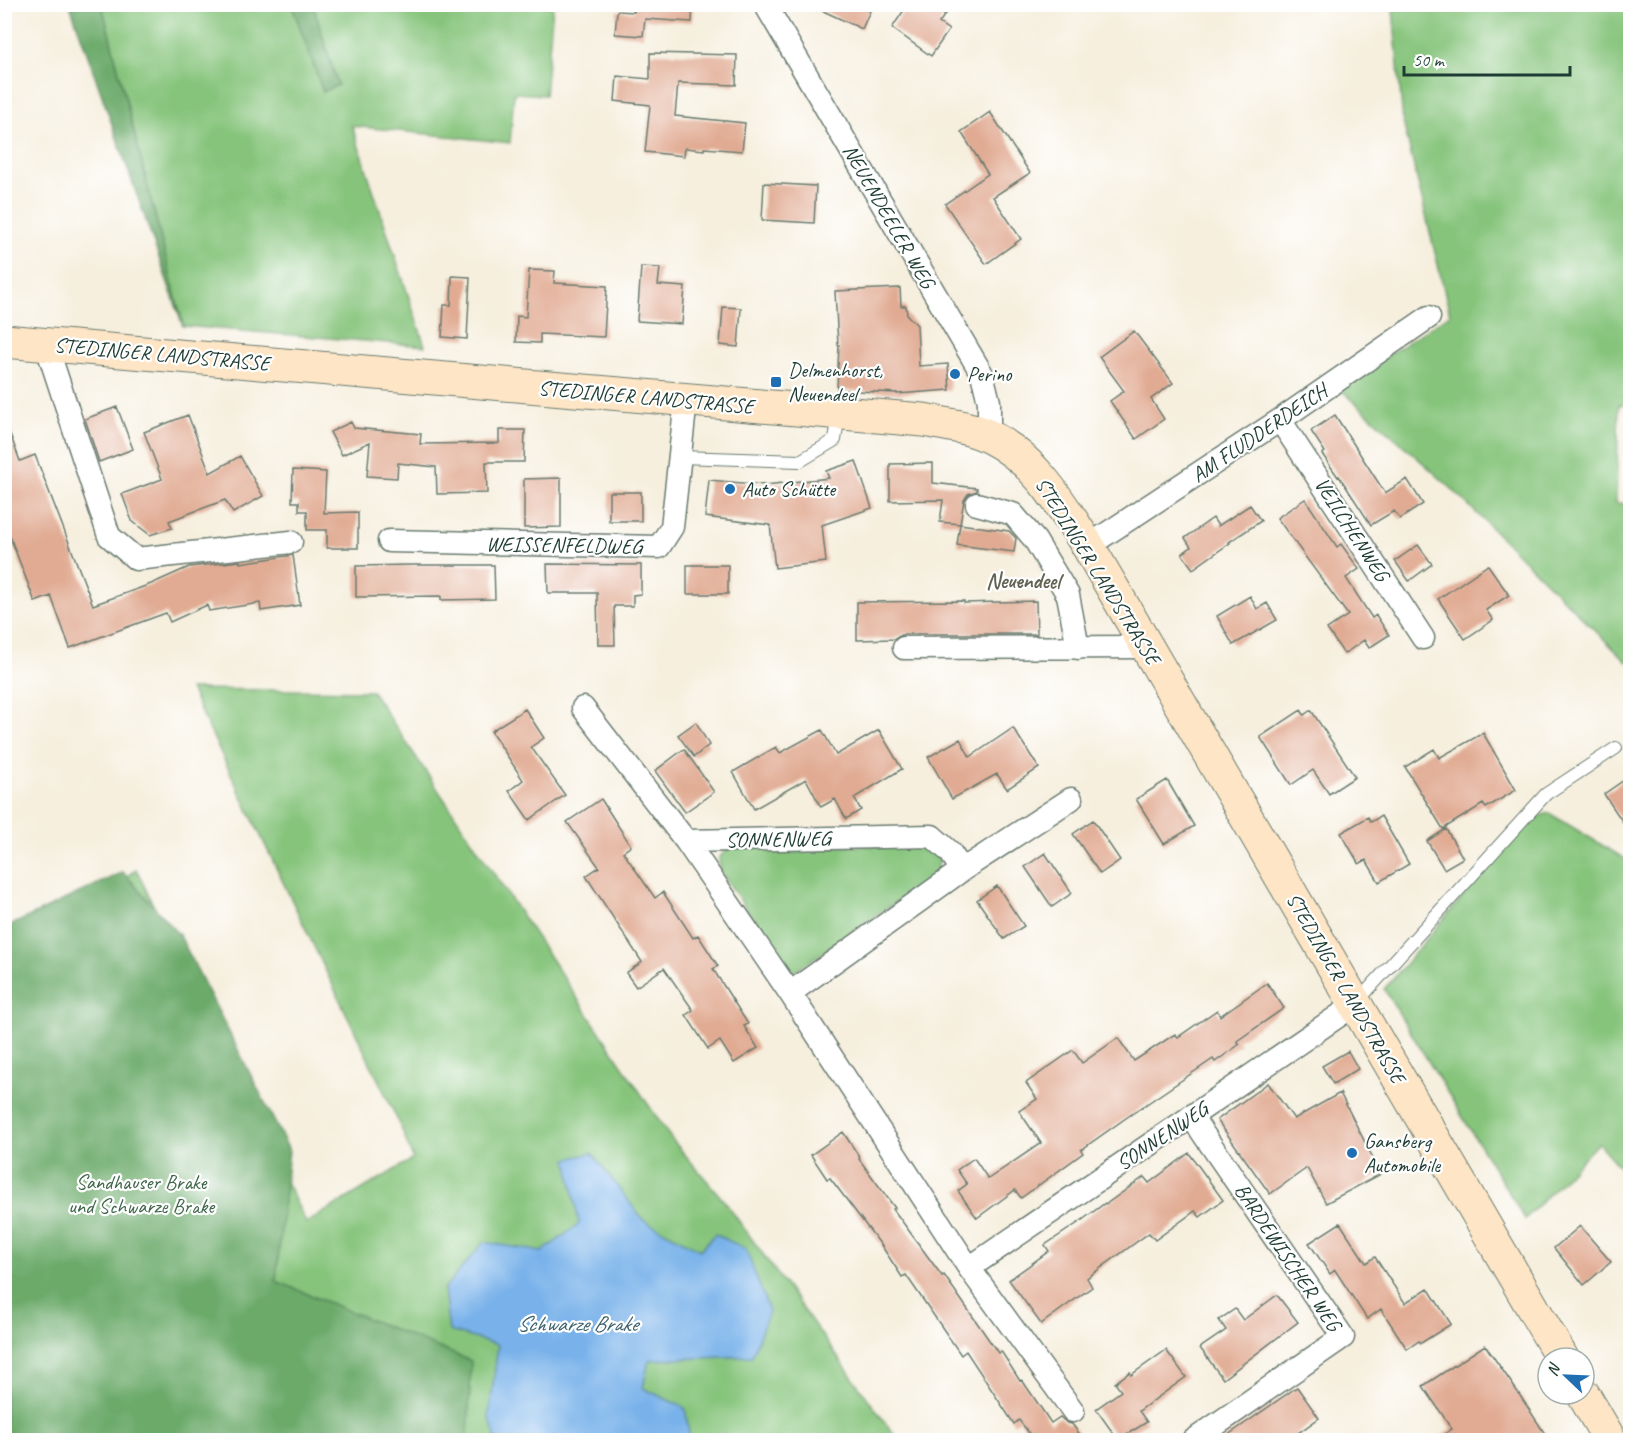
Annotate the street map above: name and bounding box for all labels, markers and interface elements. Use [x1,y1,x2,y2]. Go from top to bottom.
scale bar [1404,39,1570,77]
text: 50 m [1413,49,1446,71]
street label: NEUENDEELER WEG [837,139,942,295]
street label: STEDINGER LANDSTRASSE [53,332,273,377]
place label: Delmenhorst, Neuendeel [788,357,883,407]
place label: Perino [967,361,1013,387]
marker: Perino [948,367,962,381]
street label: STEDINGER LANDSTRASSE [537,375,757,420]
marker: Delmenhorst, Neuendeel [769,375,783,389]
street label: AM FLUDDERDEICH [1186,376,1334,488]
street label: STEDINGER LANDSTRASSE [1030,472,1168,672]
street label: VEILCHENWEG [1309,472,1397,588]
place label: Auto Schütte [742,476,837,502]
marker: Auto Schütte [723,482,737,496]
street label: WEISSENFELDWEG [486,531,646,559]
district label: Neuendeel [986,567,1064,595]
street label: SONNENWEG [726,825,834,853]
street label: STEDINGER LANDSTRASSE [1281,888,1413,1090]
street label: SONNENWEG [1111,1094,1216,1176]
place label: Gansberg Automobile [1364,1128,1441,1178]
marker: Gansberg Automobile [1345,1146,1359,1160]
park label: Sandhauser Brake und Schwarze Brake [68,1169,216,1219]
street label: BARDEWISCHER WEG [1229,1178,1349,1338]
water label: Schwarze Brake [517,1310,641,1338]
north arrow [1536,1346,1596,1406]
text: N [1542,1359,1565,1379]

